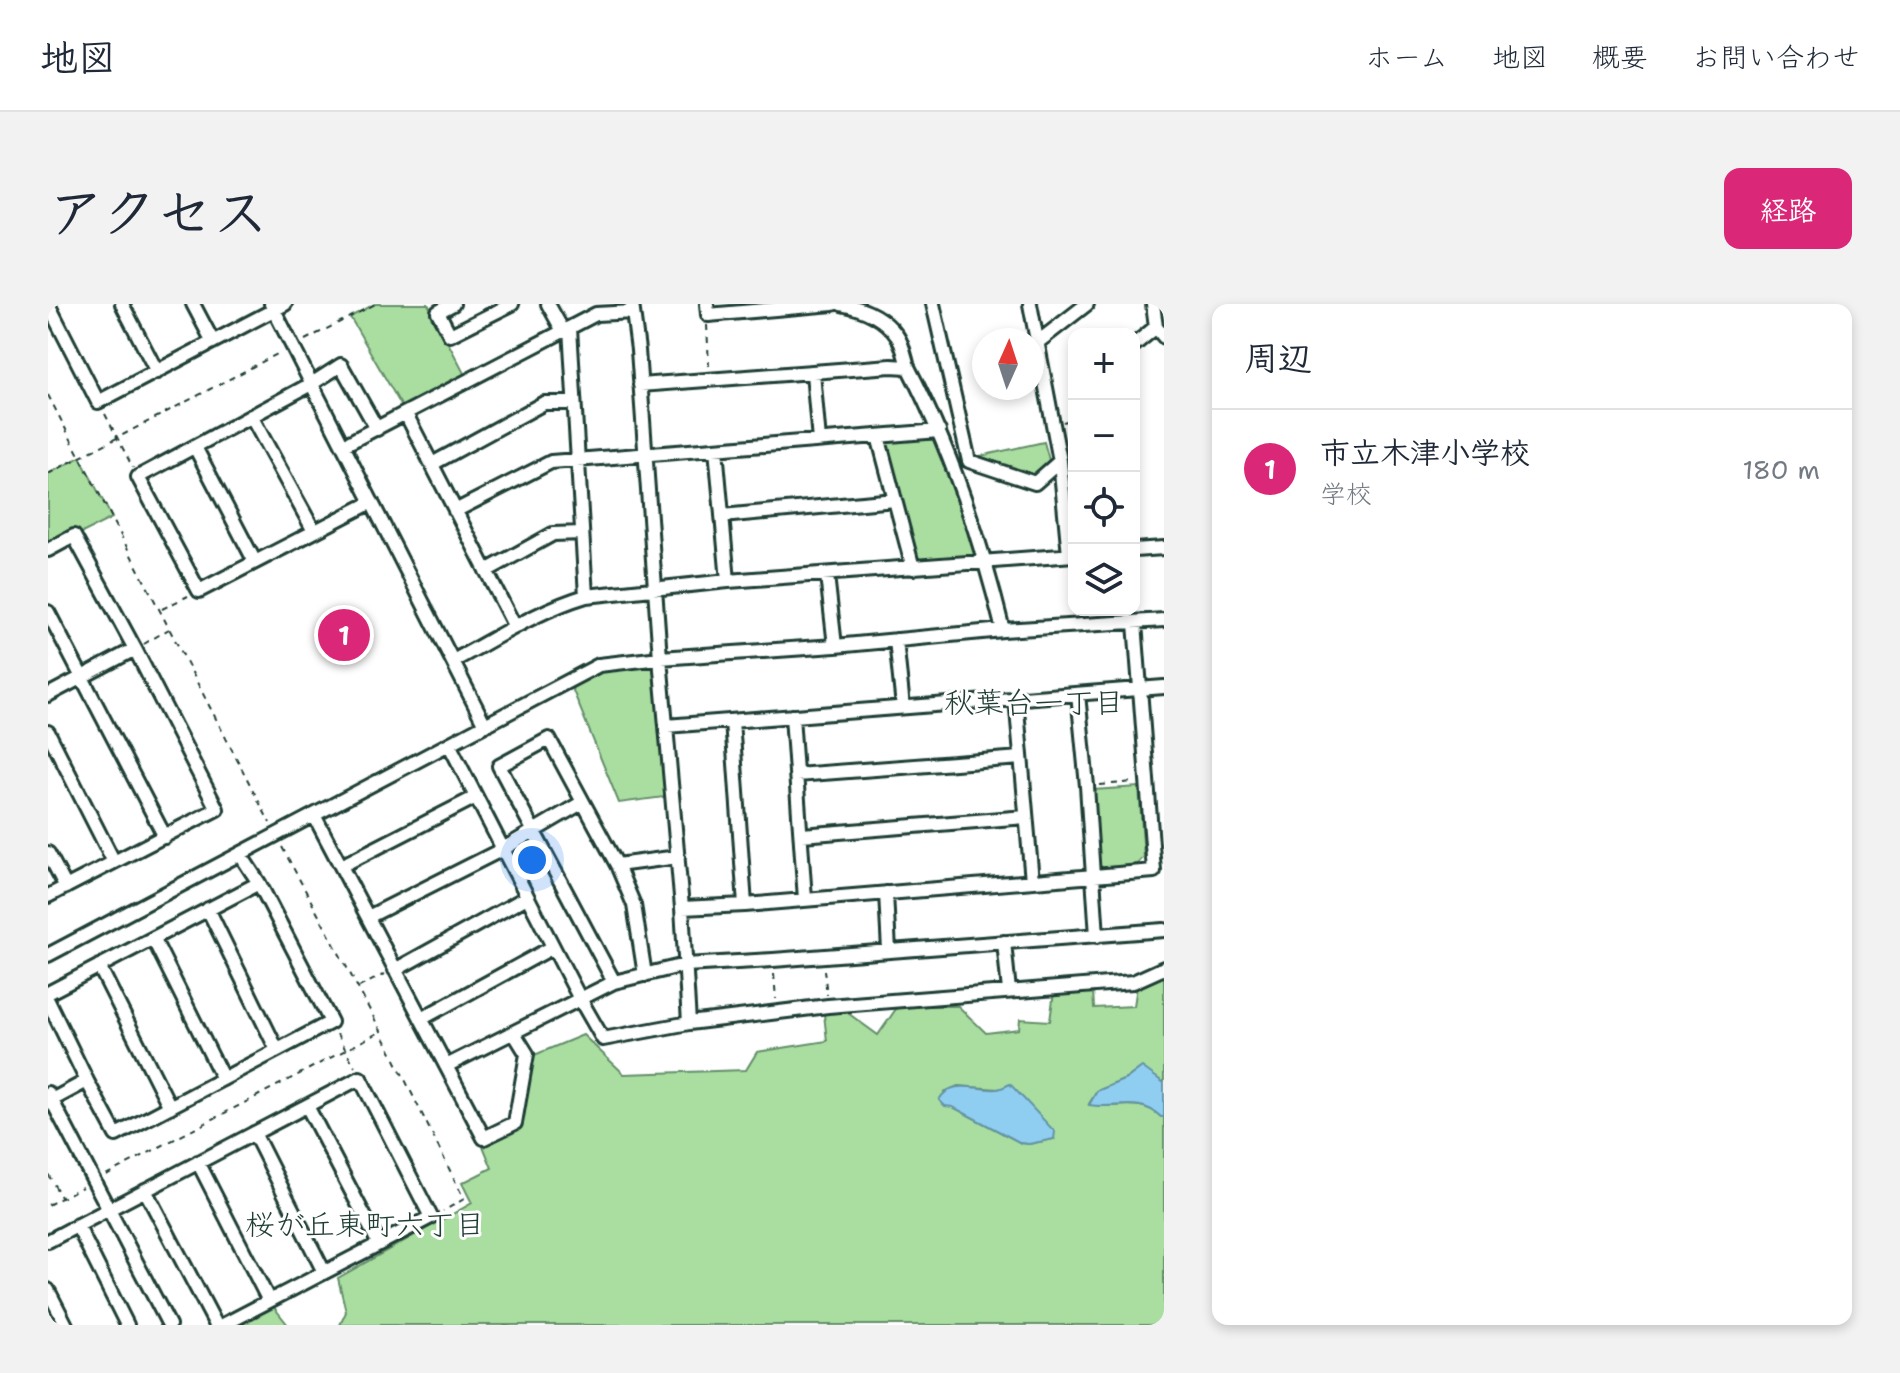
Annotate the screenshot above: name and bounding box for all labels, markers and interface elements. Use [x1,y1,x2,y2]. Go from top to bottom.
text: 地図 [40,32,116,83]
text: ホーム [1365,38,1448,76]
text: 地図 [1492,38,1548,76]
text: 概要 [1592,38,1648,76]
text: お問い合わせ [1692,38,1860,76]
button: 経路 [1724,168,1852,249]
text: アクセス [48,175,269,250]
north arrow [972,328,1044,400]
map controls [1068,328,1140,616]
button: + [1068,328,1140,400]
text: 周辺 [1244,335,1312,381]
button: − [1068,400,1140,472]
text: 市立木津小学校 [1320,432,1530,473]
text: 1 [1264,452,1276,487]
text: 180 m [1742,452,1820,487]
button: locate [1068,472,1140,544]
text: 学校 [1320,476,1372,511]
button: layers [1068,544,1140,616]
pin: 1 [318,605,370,665]
district label: 秋葉台一丁目 [944,682,1124,723]
your location [512,840,552,880]
district label: 桜が丘東町六丁目 [245,1204,485,1245]

